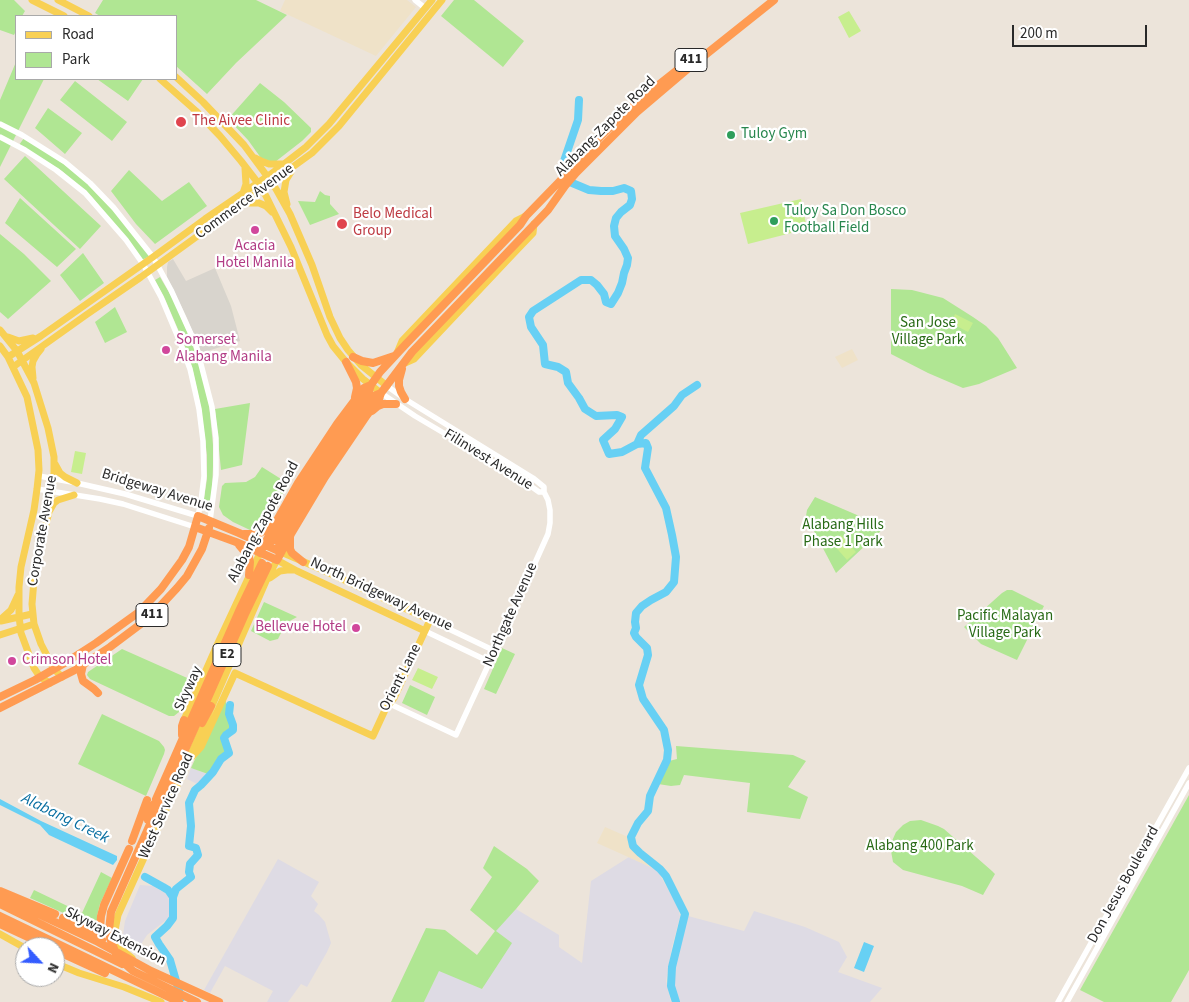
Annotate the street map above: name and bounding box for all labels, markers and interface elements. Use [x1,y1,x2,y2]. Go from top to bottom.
legend [15,15,178,80]
scale bar [1014,15,1149,47]
text: 200 m [1020,23,1058,44]
text: Road [62,24,94,45]
road number: 411 [675,48,707,72]
text: Park [62,49,90,70]
street label: Alabang-Zapote Road [552,73,660,181]
place label: The Aivee Clinic [192,113,290,131]
marker: The Aivee Clinic [174,115,188,129]
place label: Tuloy Gym [741,126,807,144]
marker: Tuloy Gym [725,129,737,141]
street label: Commerce Avenue [192,160,298,244]
place label: Tuloy Sa Don Bosco Football Field [784,203,906,238]
place label: Belo Medical Group [353,206,433,241]
marker: Tuloy Sa Don Bosco Football Field [768,215,780,227]
marker: Belo Medical Group [335,217,349,231]
marker: Acacia Hotel Manila [249,224,261,236]
place label: Acacia Hotel Manila [216,238,294,273]
park label: San Jose Village Park [892,315,964,350]
place label: Somerset Alabang Manila [176,332,272,367]
marker: Somerset Alabang Manila [160,344,172,356]
street label: Filinvest Avenue [440,425,536,495]
street label: Alabang-Zapote Road [225,458,303,586]
street label: Bridgeway Avenue [99,466,215,516]
street label: Corporate Avenue [24,474,62,588]
park label: Alabang Hills Phase 1 Park [802,517,884,552]
street label: North Bridgeway Avenue [307,554,455,636]
street label: Northgate Avenue [480,560,542,670]
road number: 411 [136,604,168,626]
park label: Pacific Malayan Village Park [957,608,1053,643]
place label: Bellevue Hotel [255,619,346,637]
marker: Bellevue Hotel [350,622,362,634]
street label: Orient Lane [376,641,426,715]
road number: E2 [213,644,241,666]
place label: Crimson Hotel [22,652,111,670]
marker: Crimson Hotel [6,655,18,667]
street label: Skyway [171,664,207,714]
street label: West Service Road [136,750,198,862]
water label: Alabang Creek [18,790,112,848]
street label: Don Jesus Boulevard [1084,823,1164,947]
park label: Alabang 400 Park [866,838,974,856]
street label: Skyway Extension [61,904,169,970]
north arrow [15,937,65,987]
text: N [42,959,64,976]

